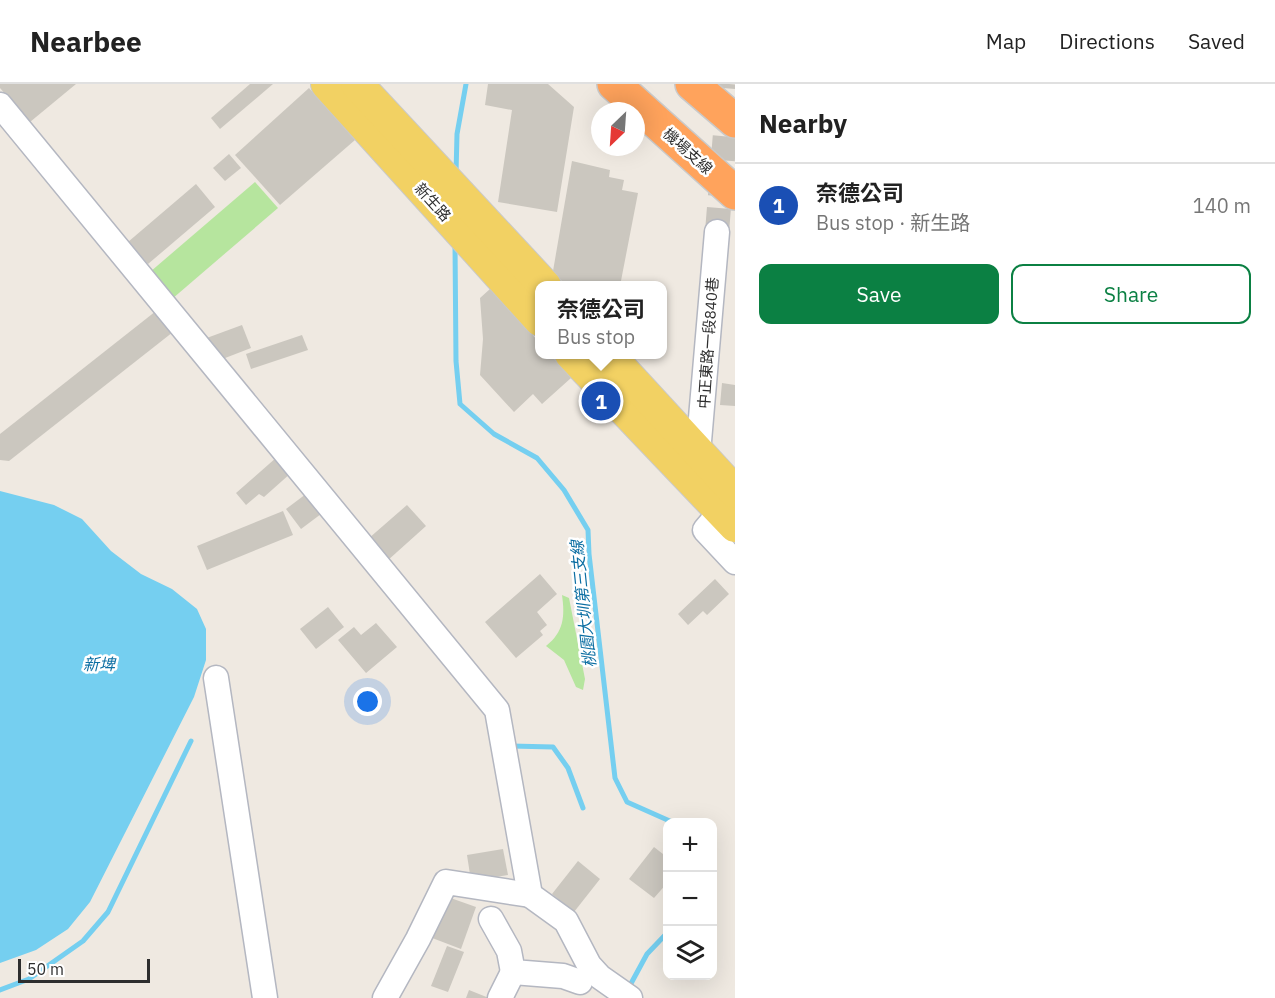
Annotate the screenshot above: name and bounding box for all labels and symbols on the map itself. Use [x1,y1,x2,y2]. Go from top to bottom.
north arrow [591,102,645,156]
street label: 機場支線 [659,124,717,178]
street label: 新生路 [411,179,455,225]
street label: 中正東路一段840巷 [694,276,722,410]
pin: 1 [582,378,620,424]
water label: 桃園大圳第三支線 [566,537,600,669]
water label: 新埤 [83,654,117,674]
your location [353,687,382,716]
scale bar [18,956,150,984]

